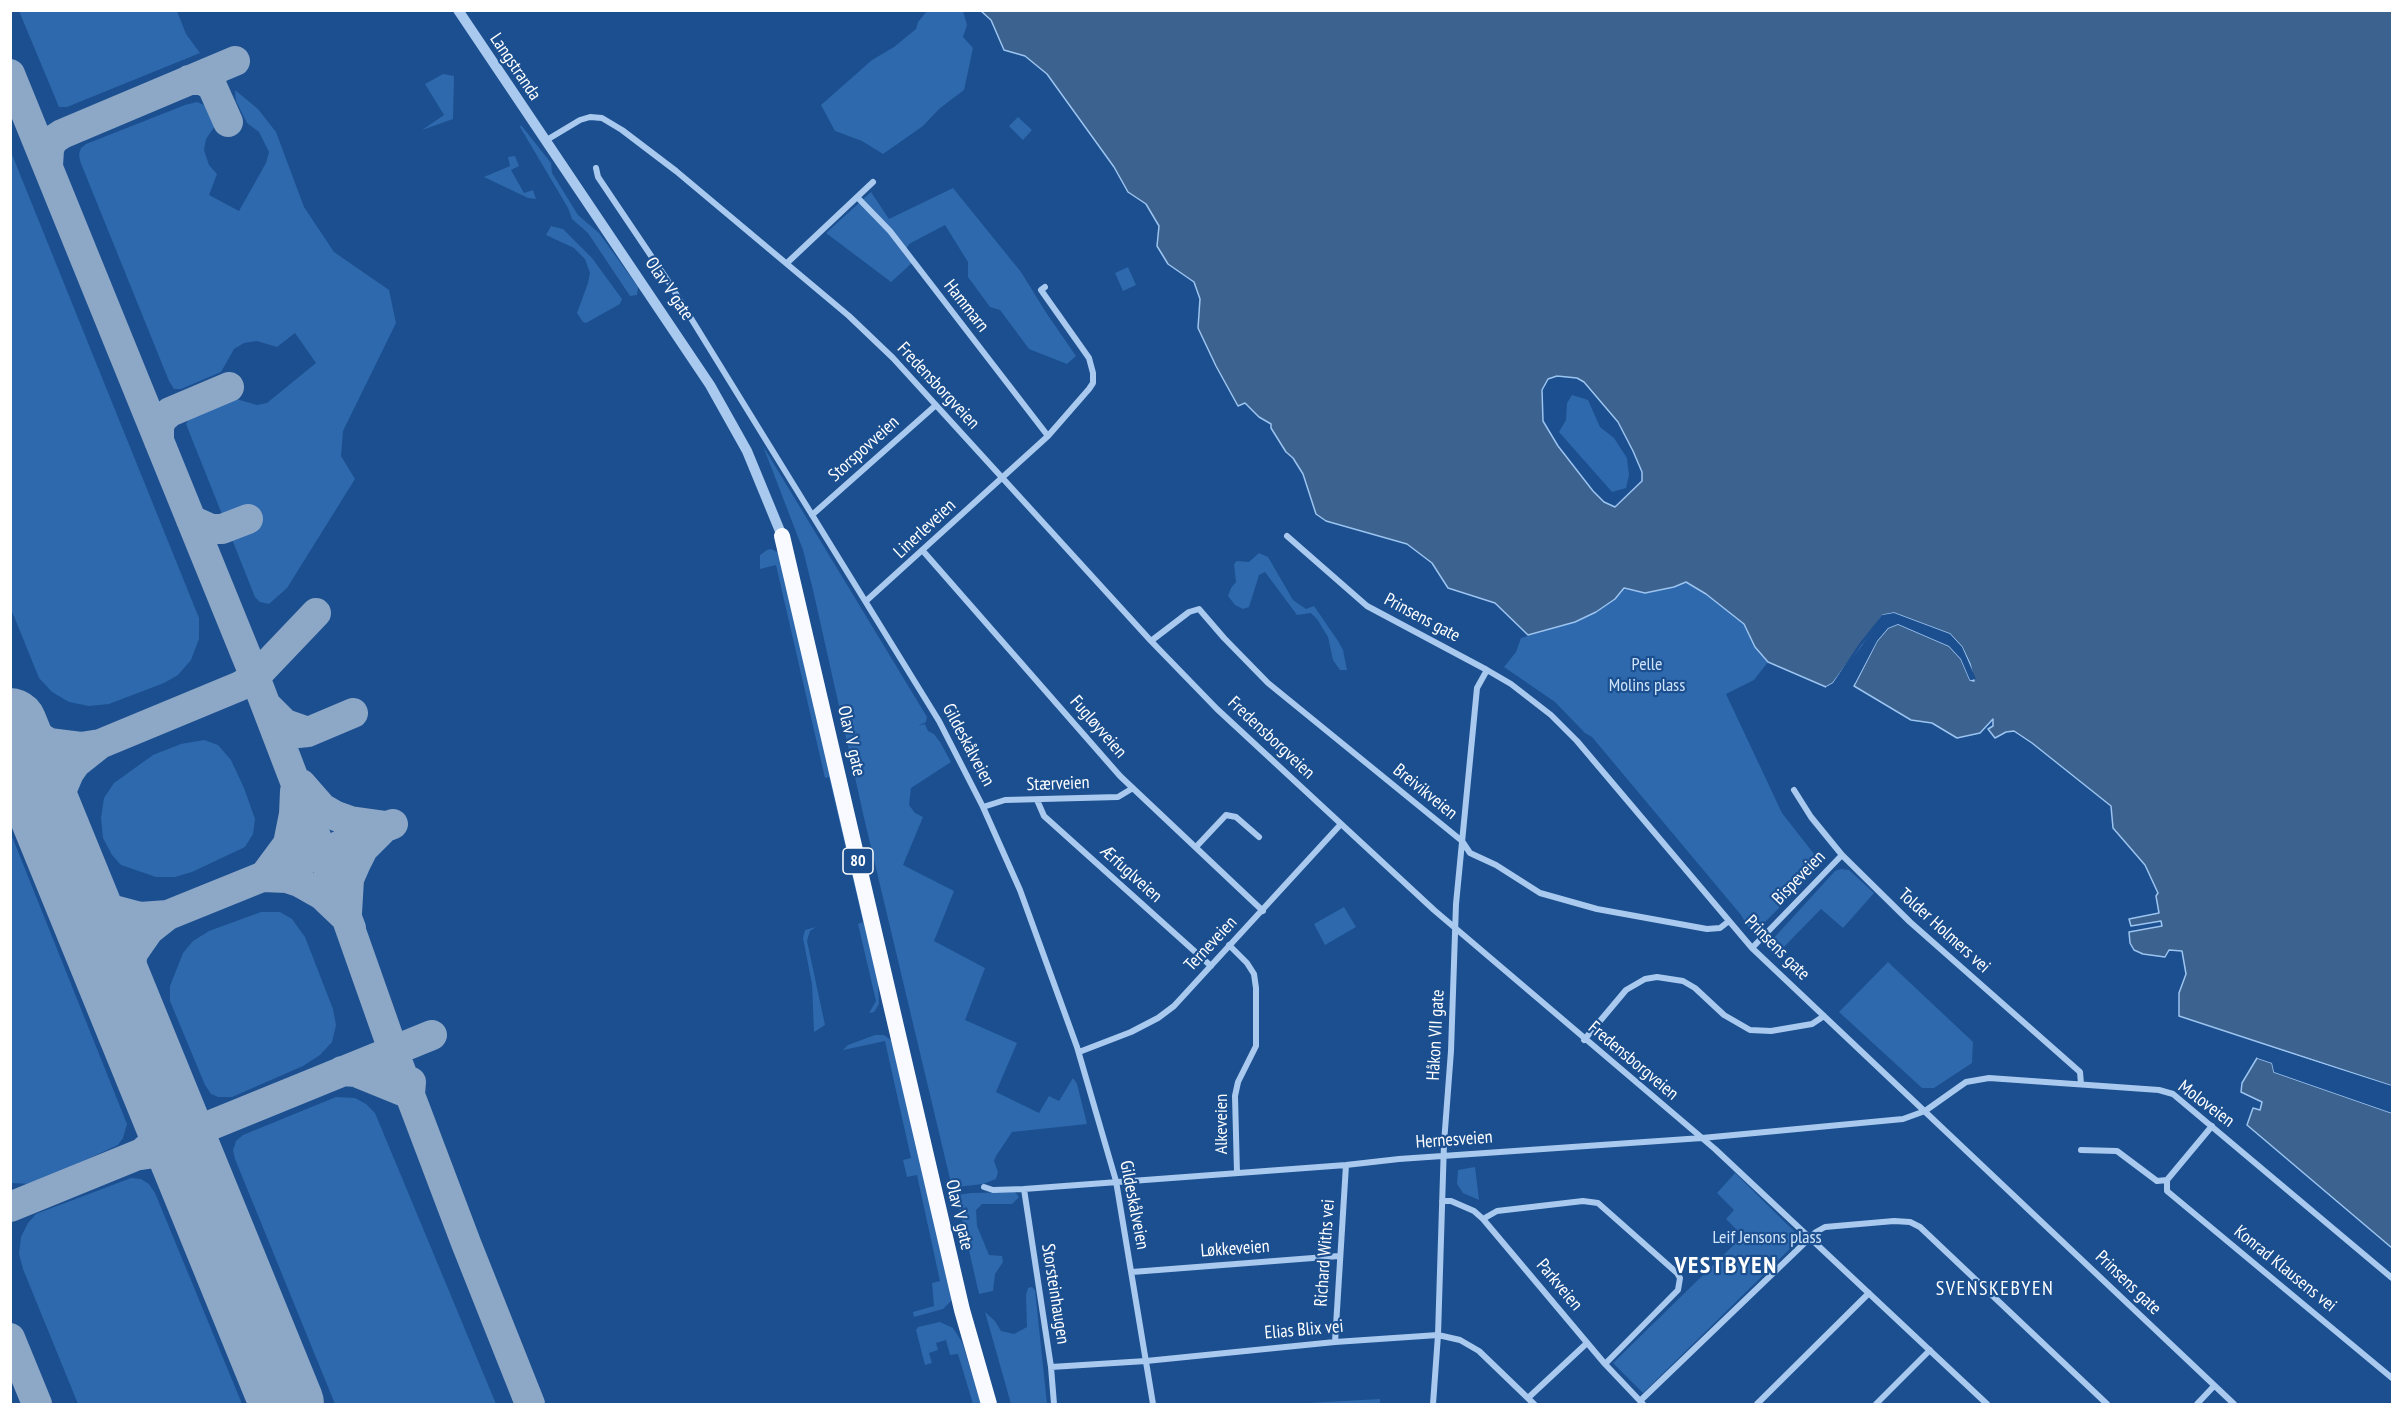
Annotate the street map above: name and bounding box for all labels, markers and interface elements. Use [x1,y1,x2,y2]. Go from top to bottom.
street label: Langstranda [485,29,545,105]
street label: Olav V gate [640,253,698,325]
street label: Hammarn [939,276,993,336]
street label: Fredensborgveien [892,338,984,434]
street label: Storspovveien [824,412,904,486]
street label: Linerleveien [890,495,960,563]
street label: Prinsens gate [1380,589,1464,647]
park label: Pelle Molins plass [1609,654,1685,696]
street label: Fugløyveien [1065,691,1131,763]
street label: Fredensborgveien [1223,692,1319,784]
street label: Gildeskålveien [937,700,999,790]
street label: Olav V gate [832,704,870,778]
street label: Breivikveien [1389,760,1461,824]
street label: Stærveien [1026,772,1090,796]
street label: Ærfuglveien [1096,841,1166,907]
street label: Bispeveien [1768,846,1830,910]
road number: 80 [843,848,873,874]
street label: Tolder Holmers vei [1894,884,1994,978]
street label: Prinsens gate [1740,911,1814,985]
street label: Terneveien [1180,912,1242,976]
street label: Håkon VII gate [1423,989,1449,1081]
street label: Fredensborgveien [1584,1017,1682,1105]
street label: Moloveien [2174,1076,2238,1132]
street label: Alkeveien [1211,1094,1233,1154]
street label: Hernesveien [1415,1127,1493,1153]
street label: Gildeskålveien [1115,1159,1153,1251]
street label: Olav V gate [940,1178,978,1252]
street label: Richard Withs vei [1310,1199,1340,1307]
street label: Konrad Klausens vei [2230,1221,2340,1317]
park label: Leif Jensons plass [1712,1227,1822,1249]
street label: Løkkeveien [1200,1236,1270,1262]
street label: Storsteinhaugen [1036,1242,1074,1346]
street label: Prinsens gate [2091,1246,2165,1320]
district label: VESTBYEN [1674,1252,1778,1280]
street label: Parkveien [1531,1255,1587,1315]
district label: SVENSKEBYEN [1936,1277,2054,1301]
street label: Elias Blix vei [1264,1316,1344,1344]

